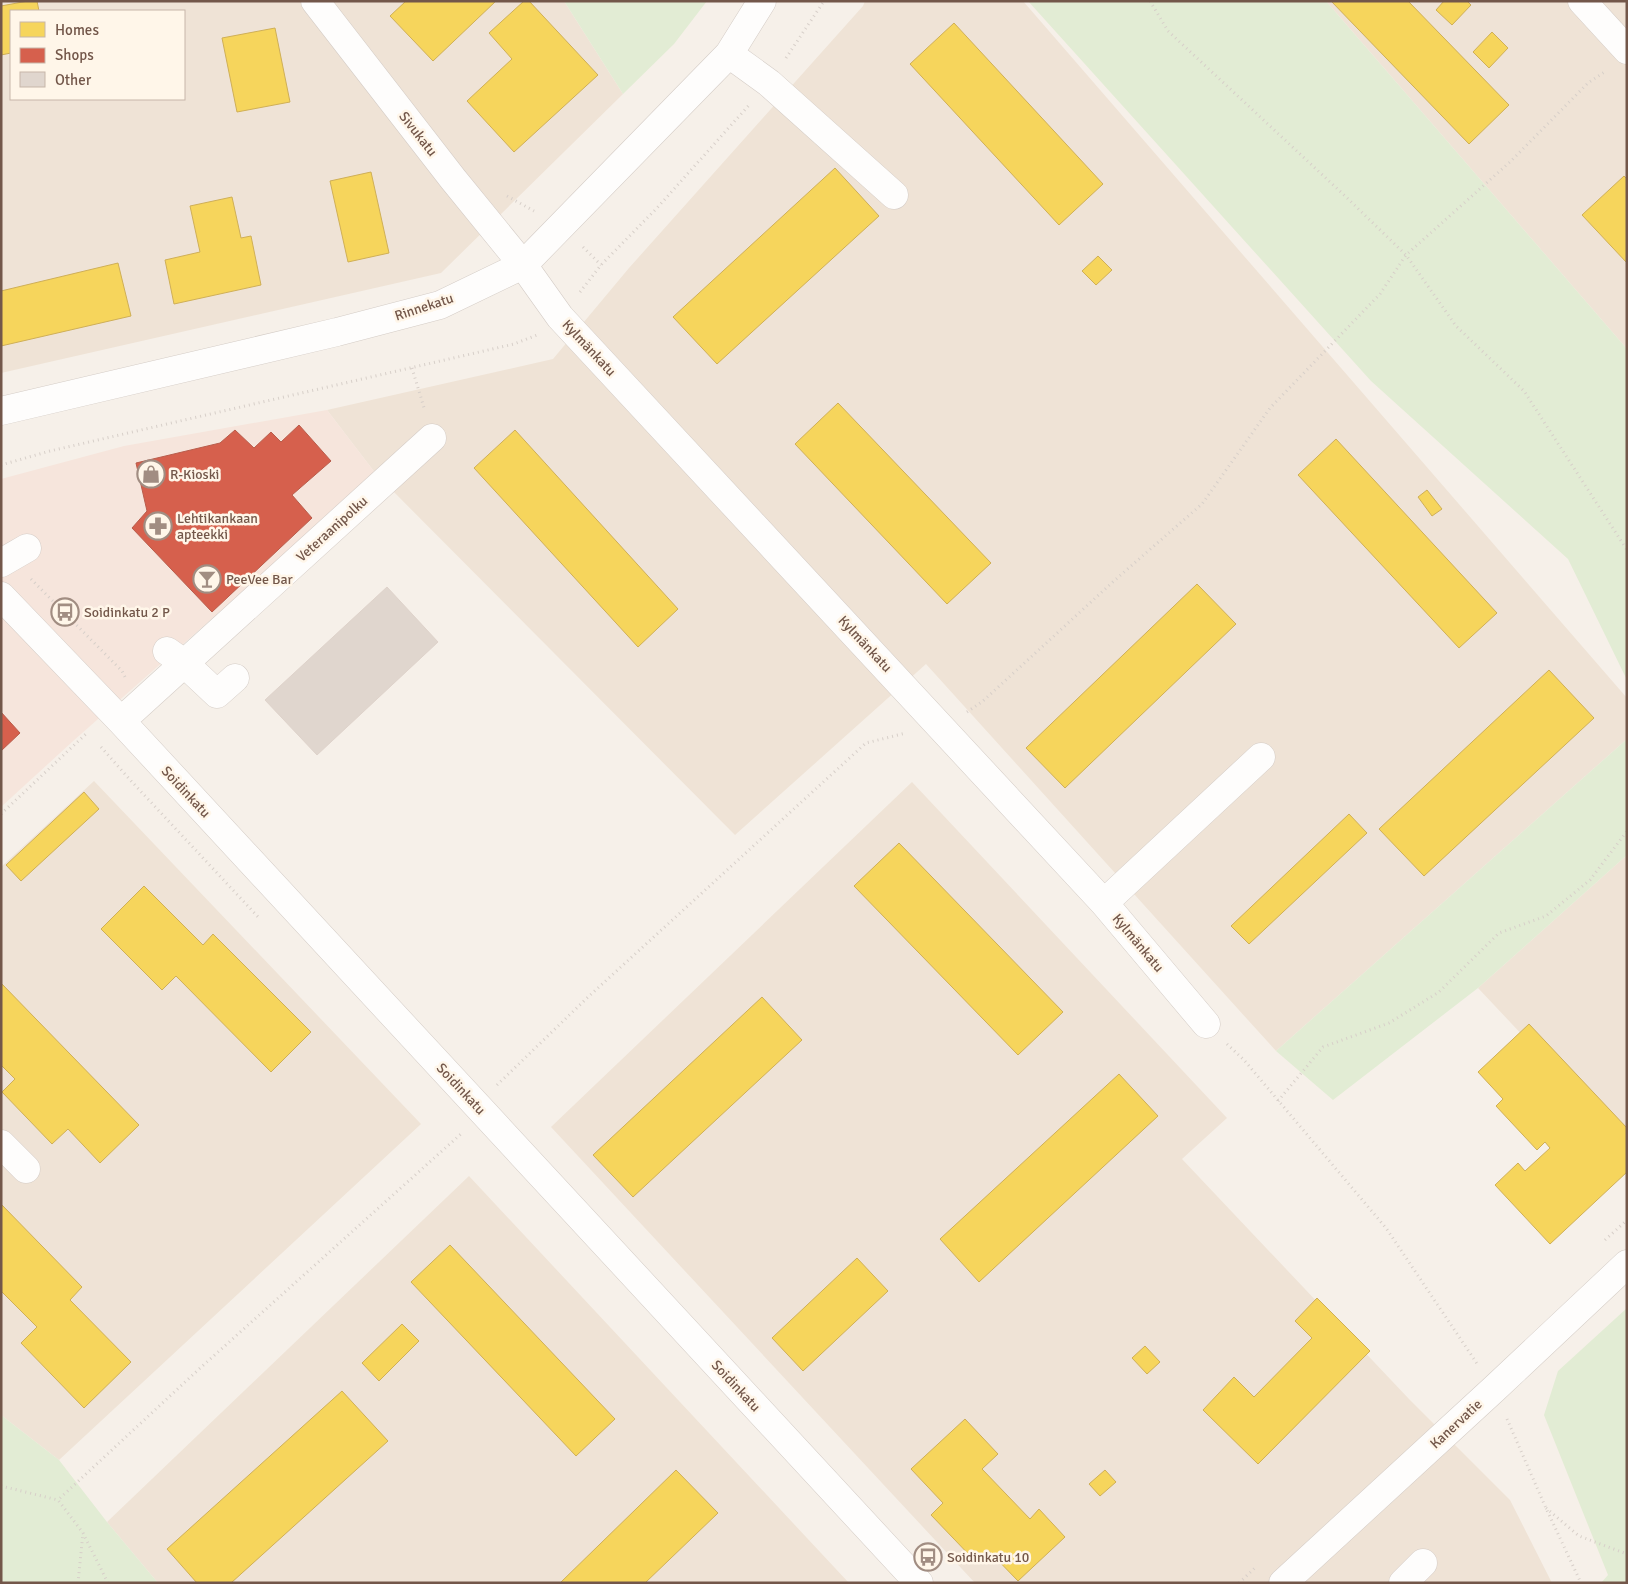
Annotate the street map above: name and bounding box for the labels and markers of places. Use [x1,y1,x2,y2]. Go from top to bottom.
shop icon: R-Kioski [136,459,166,489]
place label: R-Kioski [170,466,219,483]
place label: Lehtikankaan apteekki [177,510,258,543]
pharmacy icon: Lehtikankaan apteekki [143,511,173,541]
bar icon: PeeVee Bar [192,564,222,594]
place label: PeeVee Bar [226,571,294,588]
bus stop icon: Soidinkatu 2 P [50,597,80,627]
place label: Soidinkatu 2 P [84,604,170,621]
bus stop icon: Soidinkatu 10 [913,1542,943,1572]
place label: Soidinkatu 10 [947,1549,1029,1566]

